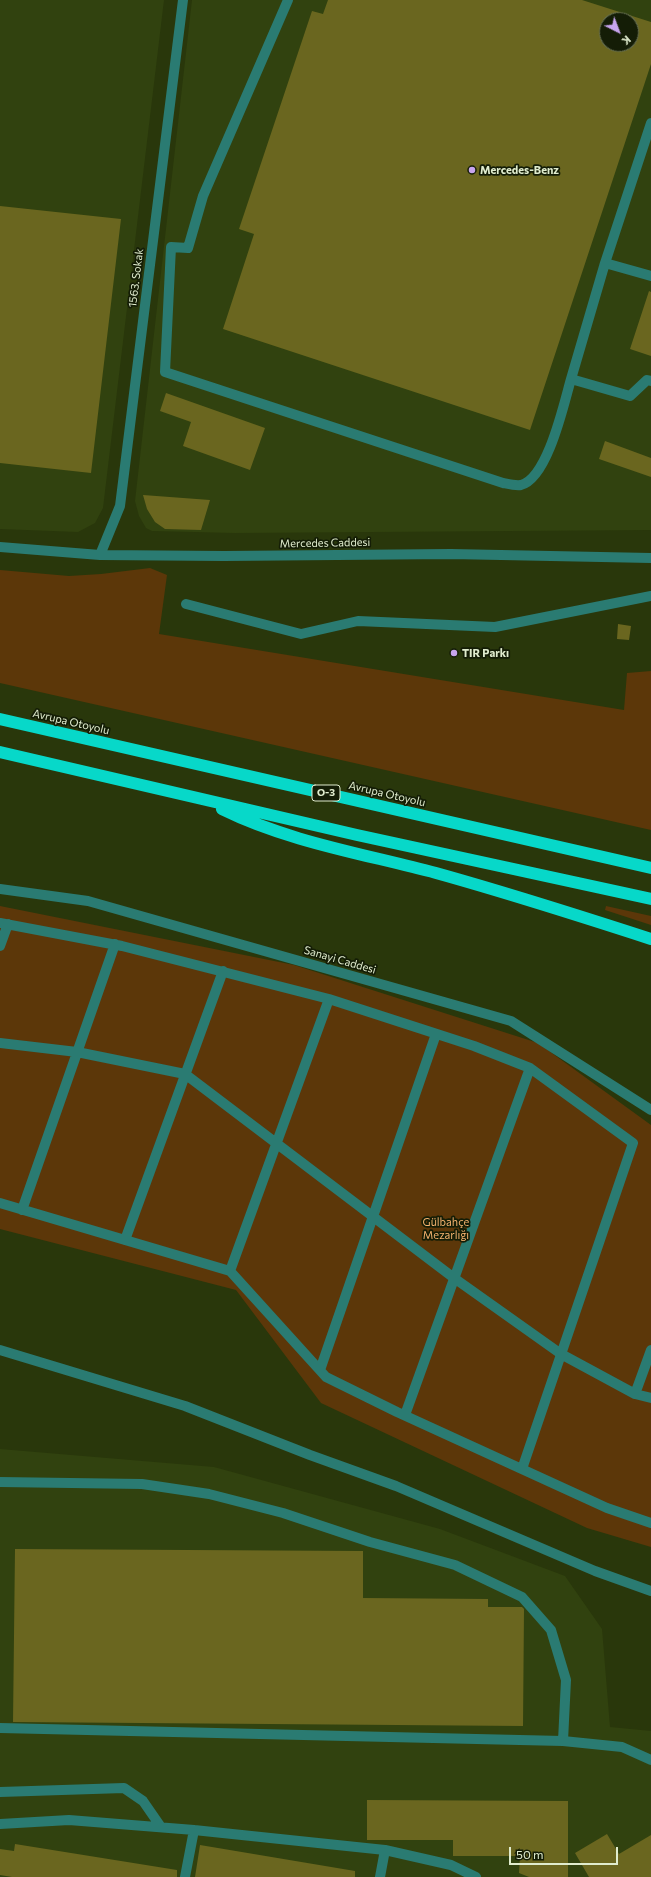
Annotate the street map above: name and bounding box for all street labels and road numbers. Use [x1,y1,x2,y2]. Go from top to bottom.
street label: 1563. Sokak [126,248,146,308]
street label: Mercedes Caddesi [280,536,370,550]
street label: Avrupa Otoyolu [31,707,111,737]
street label: Avrupa Otoyolu [347,779,427,809]
road number: O-3 [312,785,340,801]
street label: Sanayi Caddesi [302,943,378,977]

